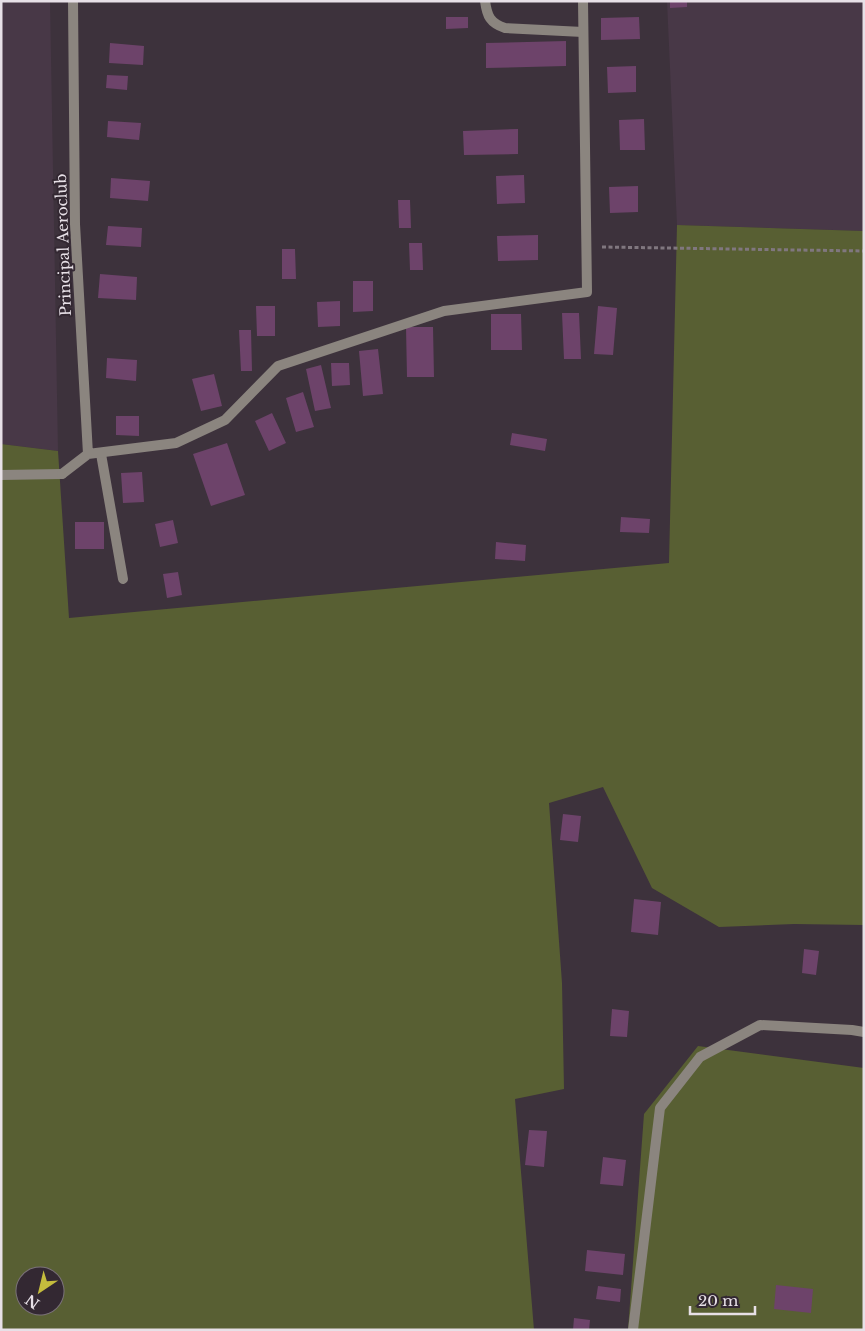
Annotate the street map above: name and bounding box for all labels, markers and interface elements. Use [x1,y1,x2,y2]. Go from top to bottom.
street label: Principal Aeroclub [51,173,75,317]
north arrow [15,1266,65,1316]
scale bar [690,1284,755,1316]
text: N [22,1290,43,1313]
text: 20 m [698,1291,738,1310]

